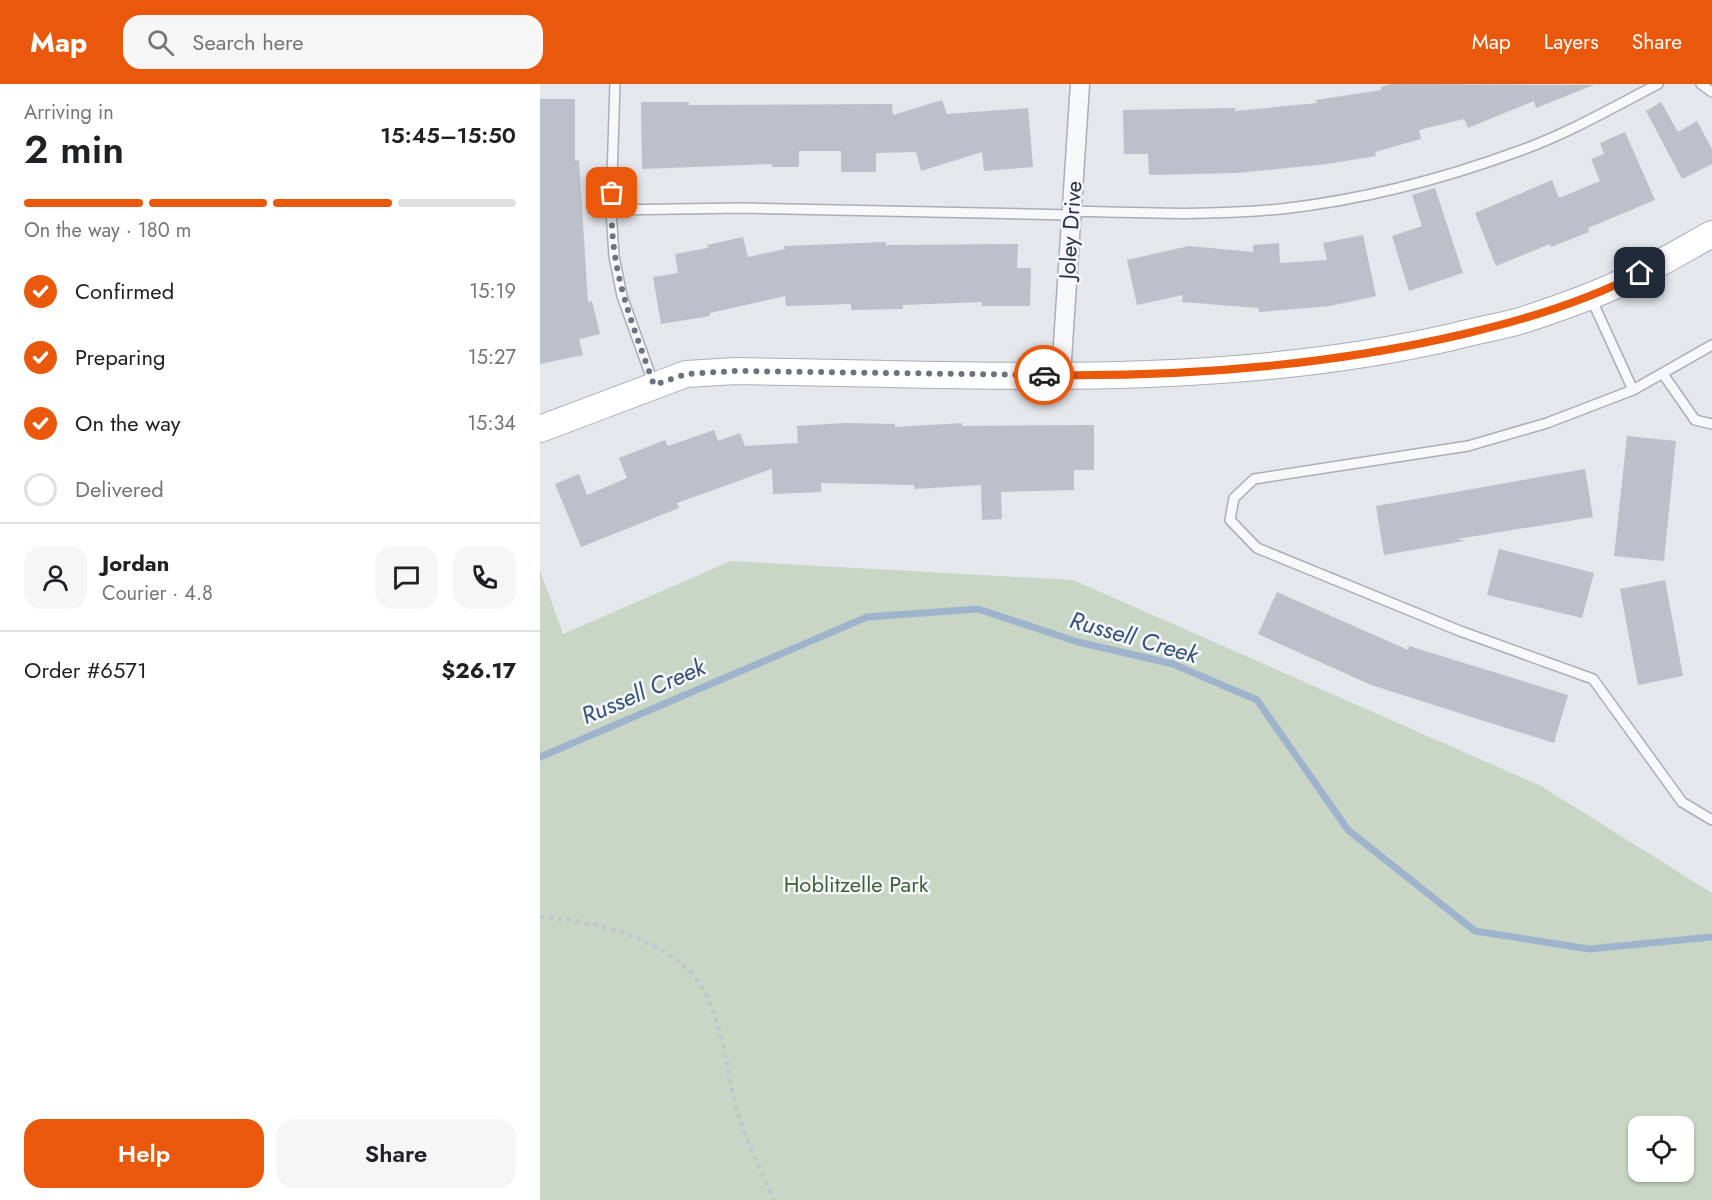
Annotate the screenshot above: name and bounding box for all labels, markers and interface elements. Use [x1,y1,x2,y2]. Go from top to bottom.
search box [123,15,543,69]
text: Map [30,22,87,63]
icon: search [144,26,177,59]
text: Search here [192,26,304,58]
text: Map [1472,27,1511,57]
text: Layers [1544,27,1599,57]
text: Share [1632,27,1682,57]
text: Arriving in [24,98,114,127]
text: 15:45–15:50 [380,119,516,151]
text: 2 min [24,121,124,178]
pin [586,167,637,218]
icon: bag [595,176,628,209]
street label: Joley Drive [1050,180,1089,283]
text: On the way · 180 m [24,216,191,245]
pin [1614,247,1665,298]
icon: home [1623,256,1656,289]
icon: check [24,275,57,308]
text: Confirmed [75,275,174,307]
text: 15:19 [469,277,516,306]
icon: check [24,341,57,374]
text: Preparing [75,341,166,373]
text: 15:27 [468,343,516,372]
courier [1014,345,1074,405]
icon: car [1028,359,1061,392]
icon: check [24,407,57,440]
text: On the way [75,407,180,439]
text: 15:34 [467,409,516,438]
text: Delivered [75,473,164,505]
button: person [24,546,87,609]
button: chat [375,546,438,609]
button: phone [453,546,516,609]
text: Jordan [102,547,169,579]
text: Courier · 4.8 [102,579,213,608]
water label: Russell Creek [1066,602,1204,672]
water label: Russell Creek [576,648,712,733]
text: Order #6571 [24,654,147,686]
text: $26.17 [442,654,516,686]
park label: Hoblitzelle Park [784,868,929,900]
map controls [1628,1116,1694,1182]
button: locate [1628,1116,1694,1182]
button: Help [24,1119,264,1188]
button: Share [276,1119,516,1188]

